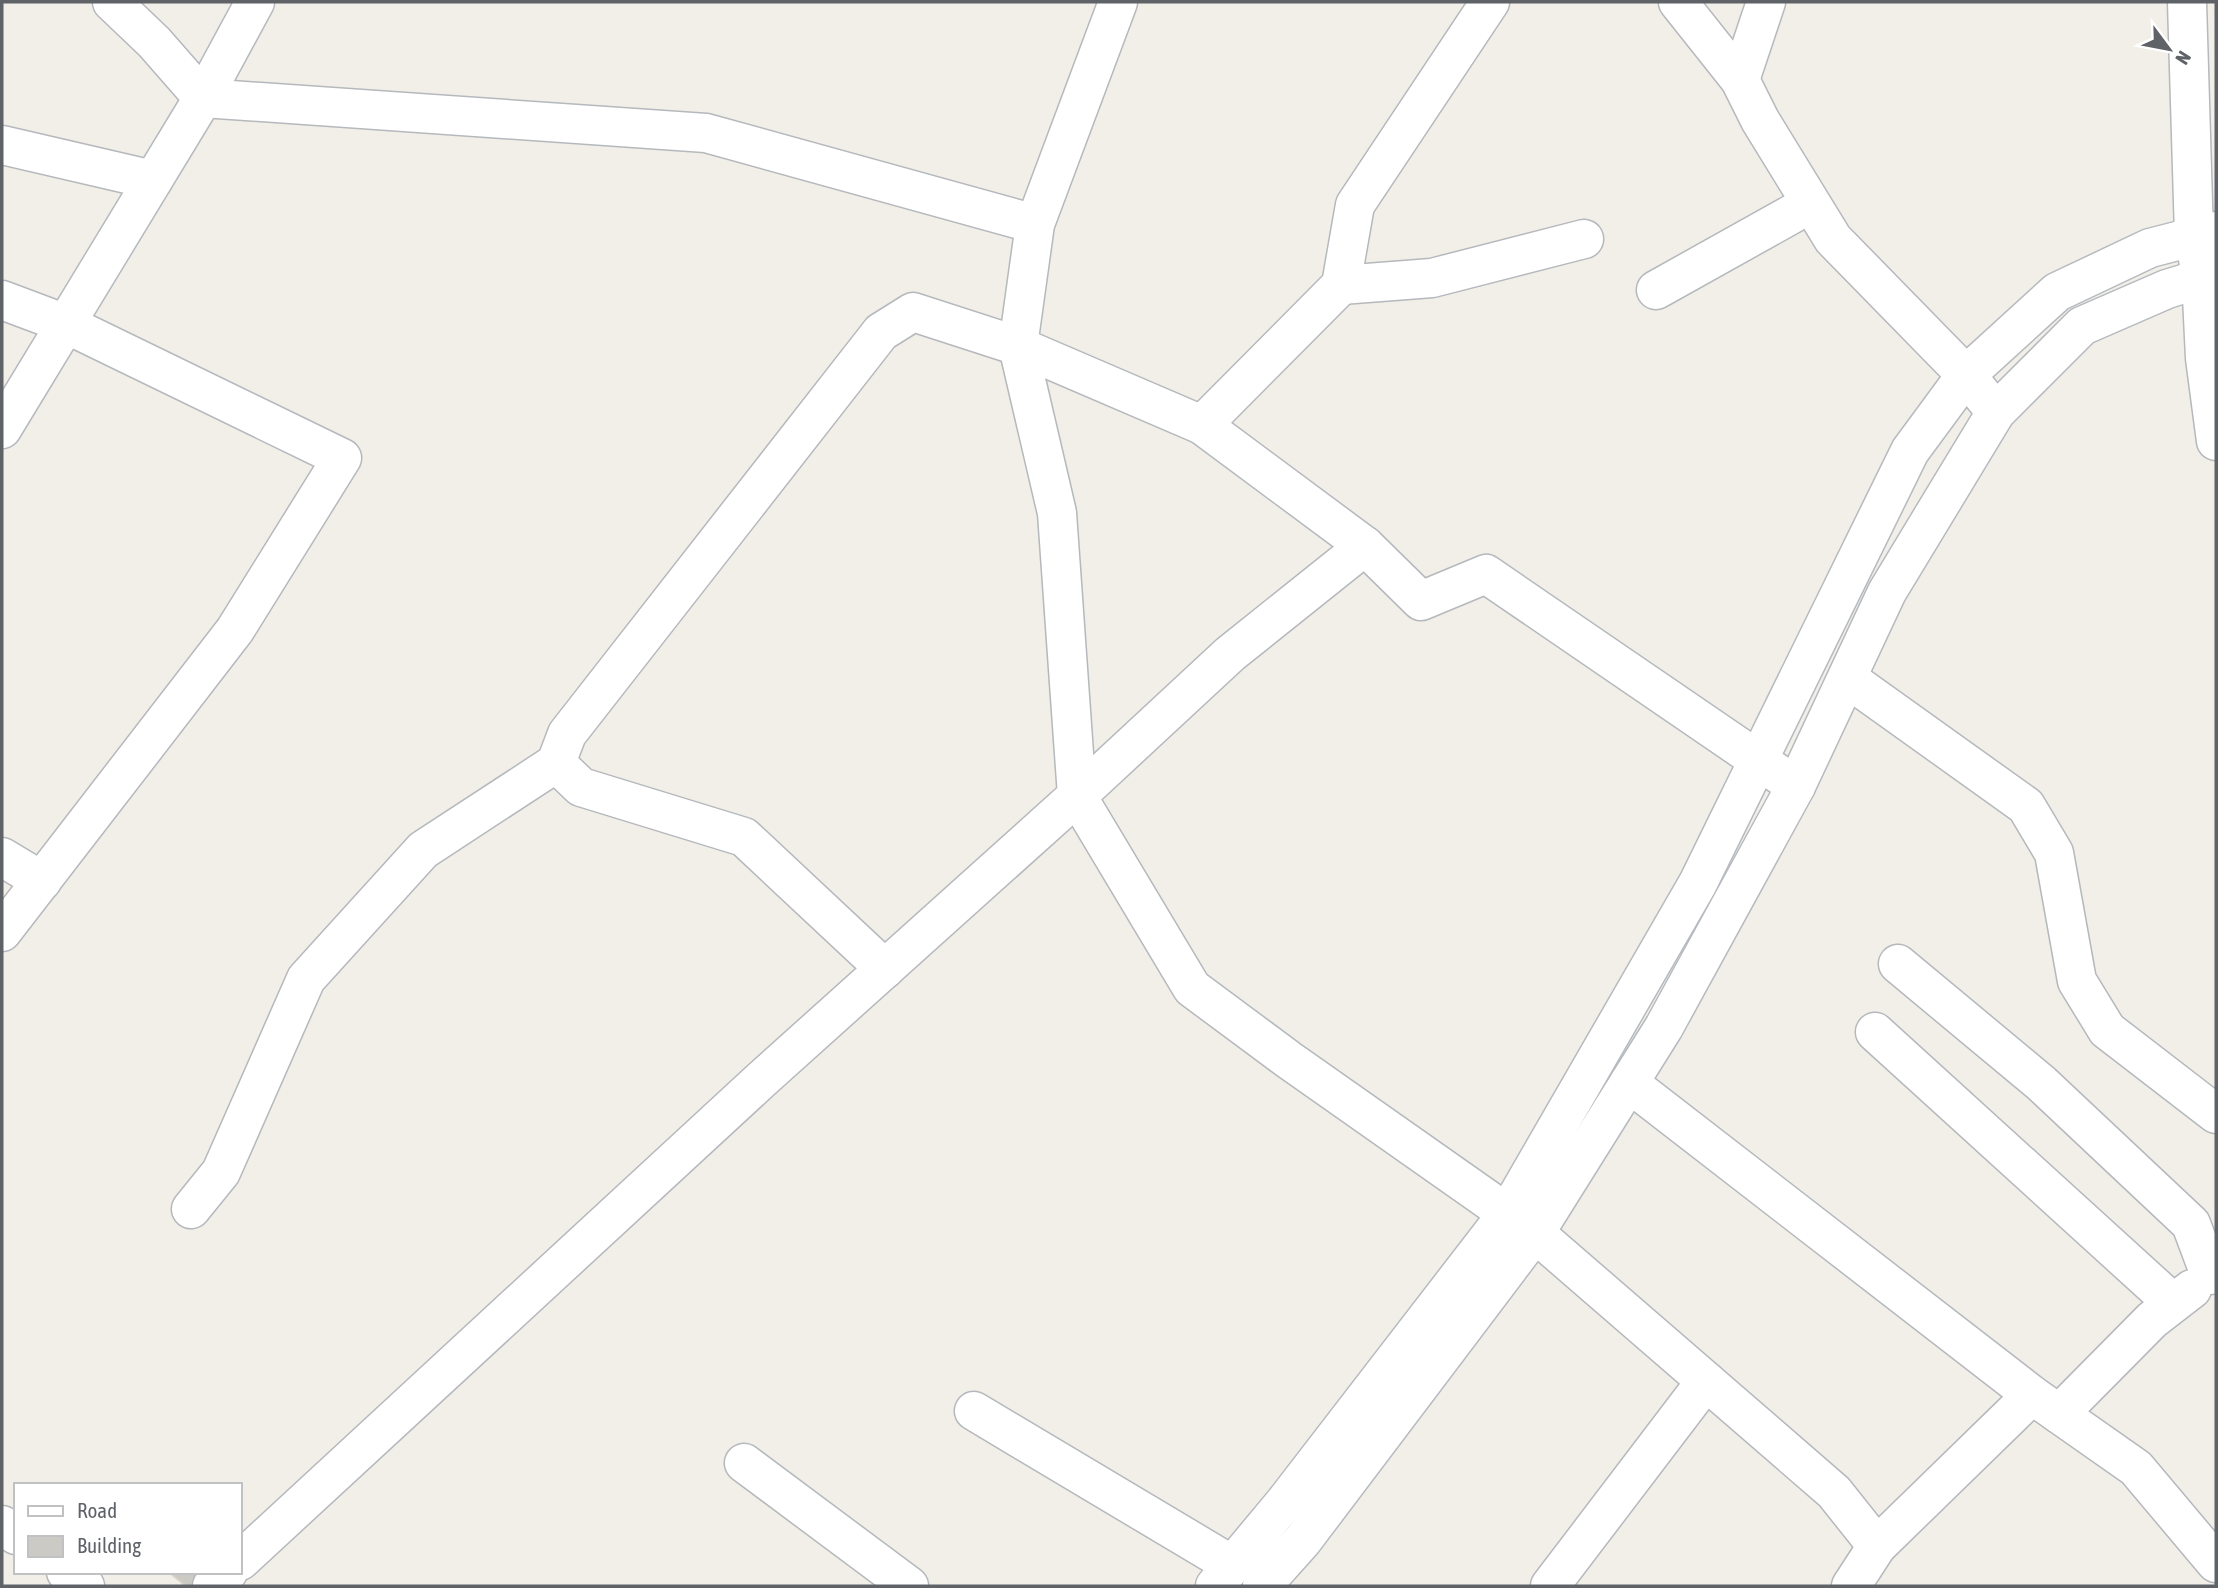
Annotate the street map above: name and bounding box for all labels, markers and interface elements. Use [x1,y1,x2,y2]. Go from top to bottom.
north arrow [2134,14,2204,84]
text: N [2171,47,2196,69]
legend [14,1483,242,1574]
text: Road [77,1498,117,1522]
text: Building [77,1533,141,1557]

